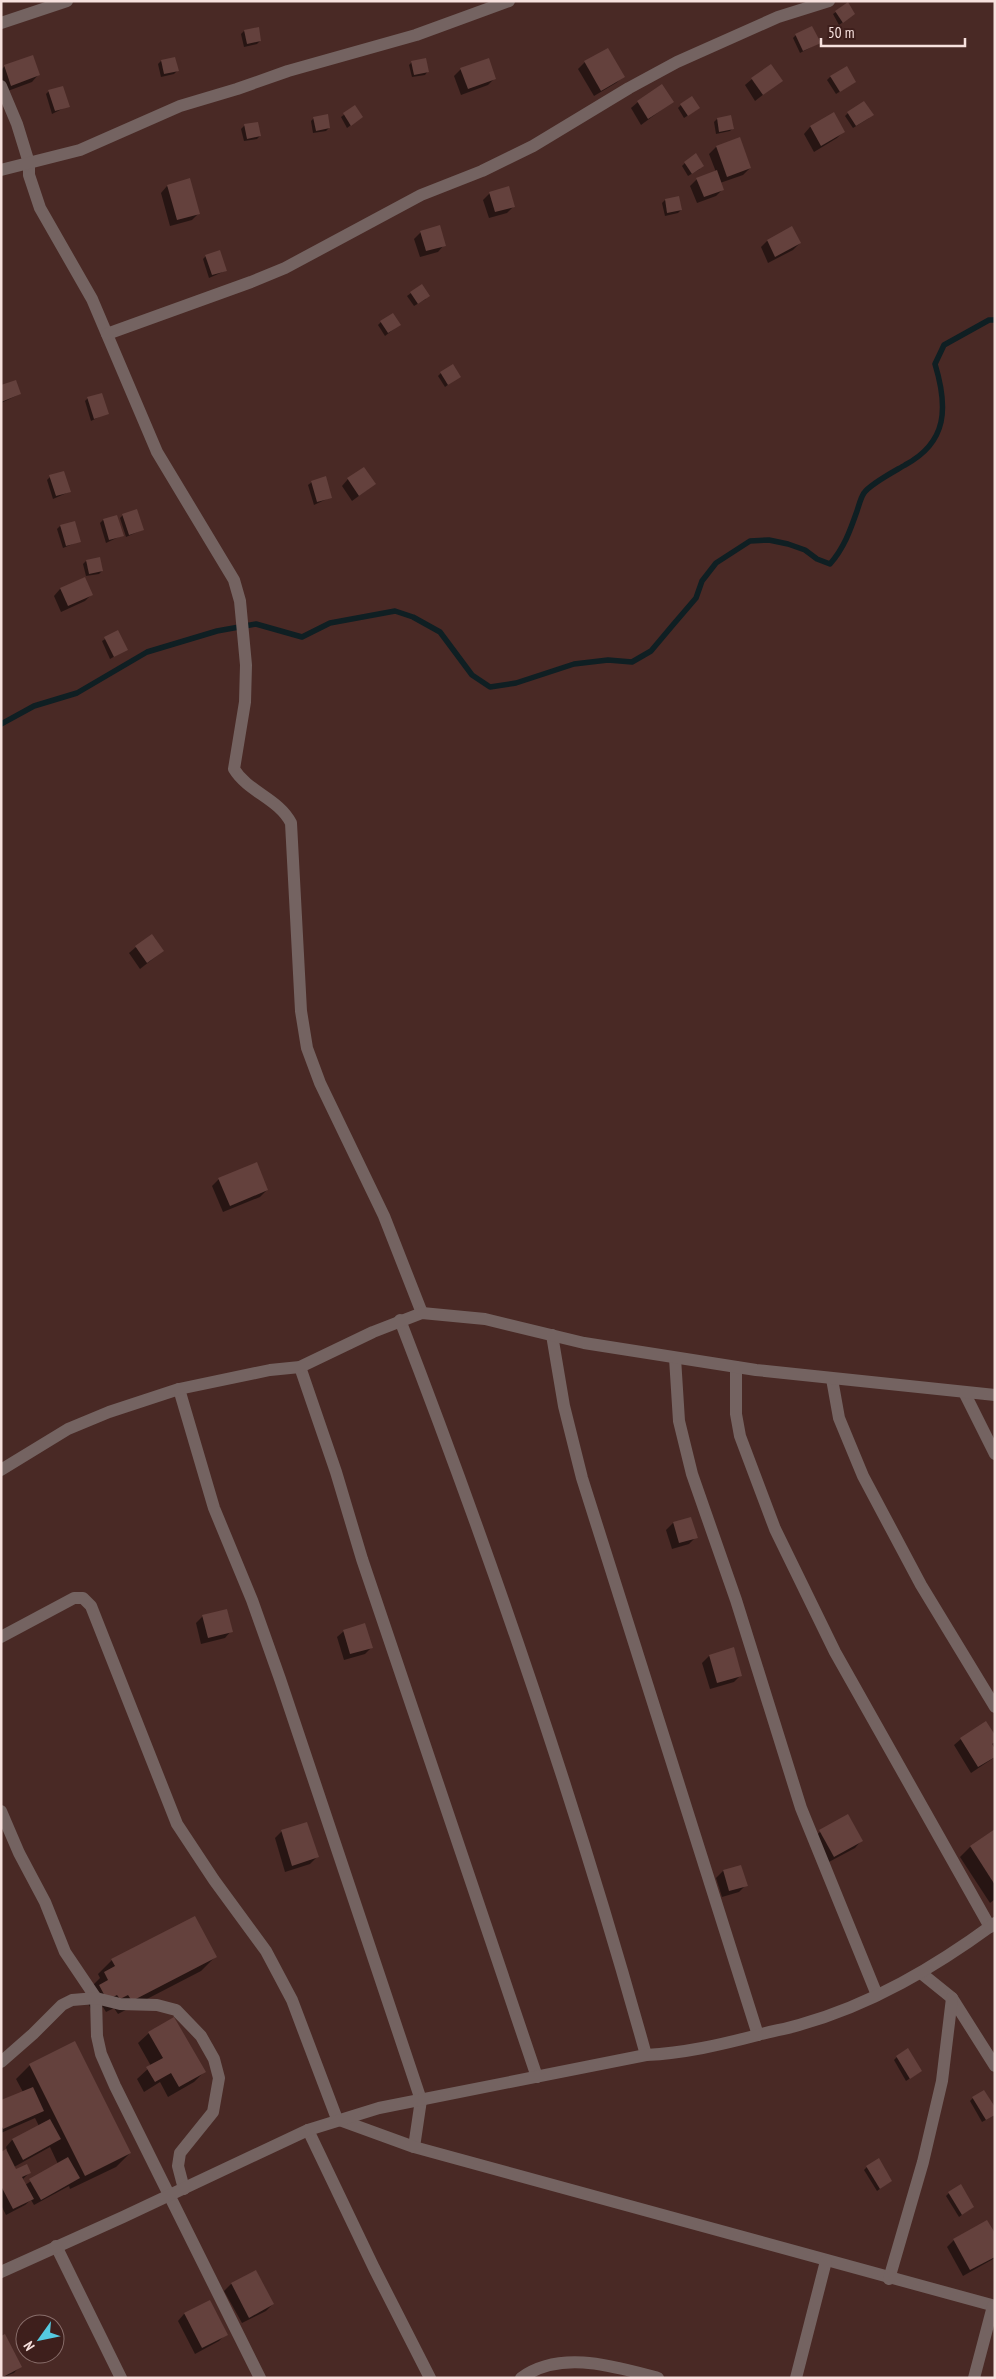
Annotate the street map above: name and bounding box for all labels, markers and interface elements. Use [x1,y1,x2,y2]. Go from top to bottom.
scale bar [821,15,965,47]
text: 50 m [828,23,854,42]
north arrow [15,2314,65,2364]
text: N [19,2338,39,2354]

